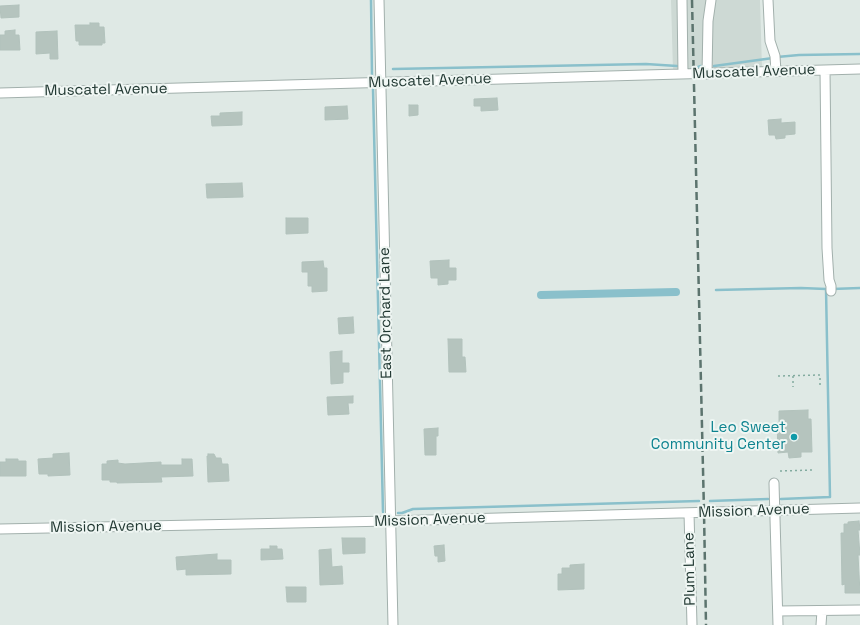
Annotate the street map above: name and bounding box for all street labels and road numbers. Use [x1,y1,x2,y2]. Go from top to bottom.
street label: Muscatel Avenue [692,61,816,83]
street label: Muscatel Avenue [368,70,492,92]
street label: Muscatel Avenue [44,80,168,100]
street label: East Orchard Lane [376,247,396,379]
street label: Mission Avenue [698,500,810,522]
street label: Mission Avenue [374,509,486,531]
street label: Mission Avenue [50,517,162,537]
street label: Plum Lane [680,532,700,606]

